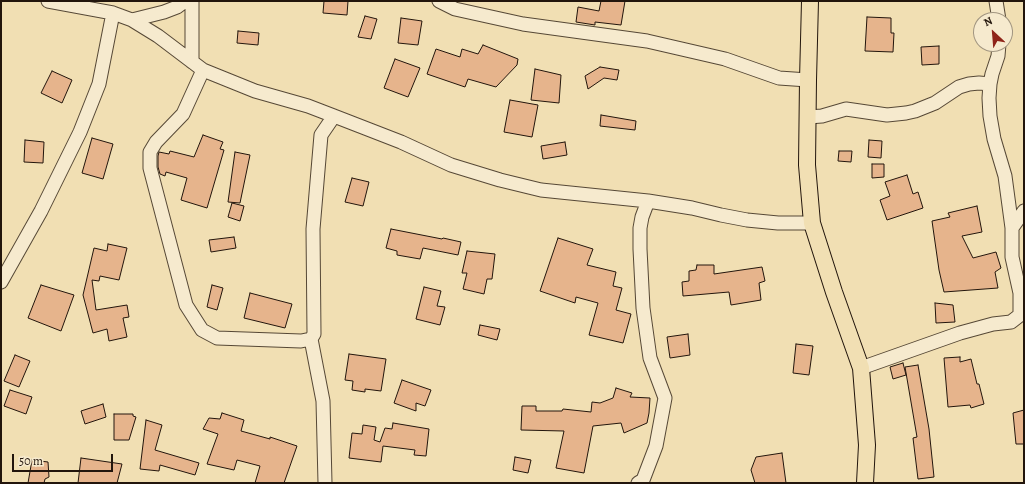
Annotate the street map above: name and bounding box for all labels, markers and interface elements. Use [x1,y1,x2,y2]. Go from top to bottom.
north arrow [973,12,1013,52]
text: N [981,13,995,30]
scale bar [14,446,115,472]
text: 50 m [19,453,43,469]

